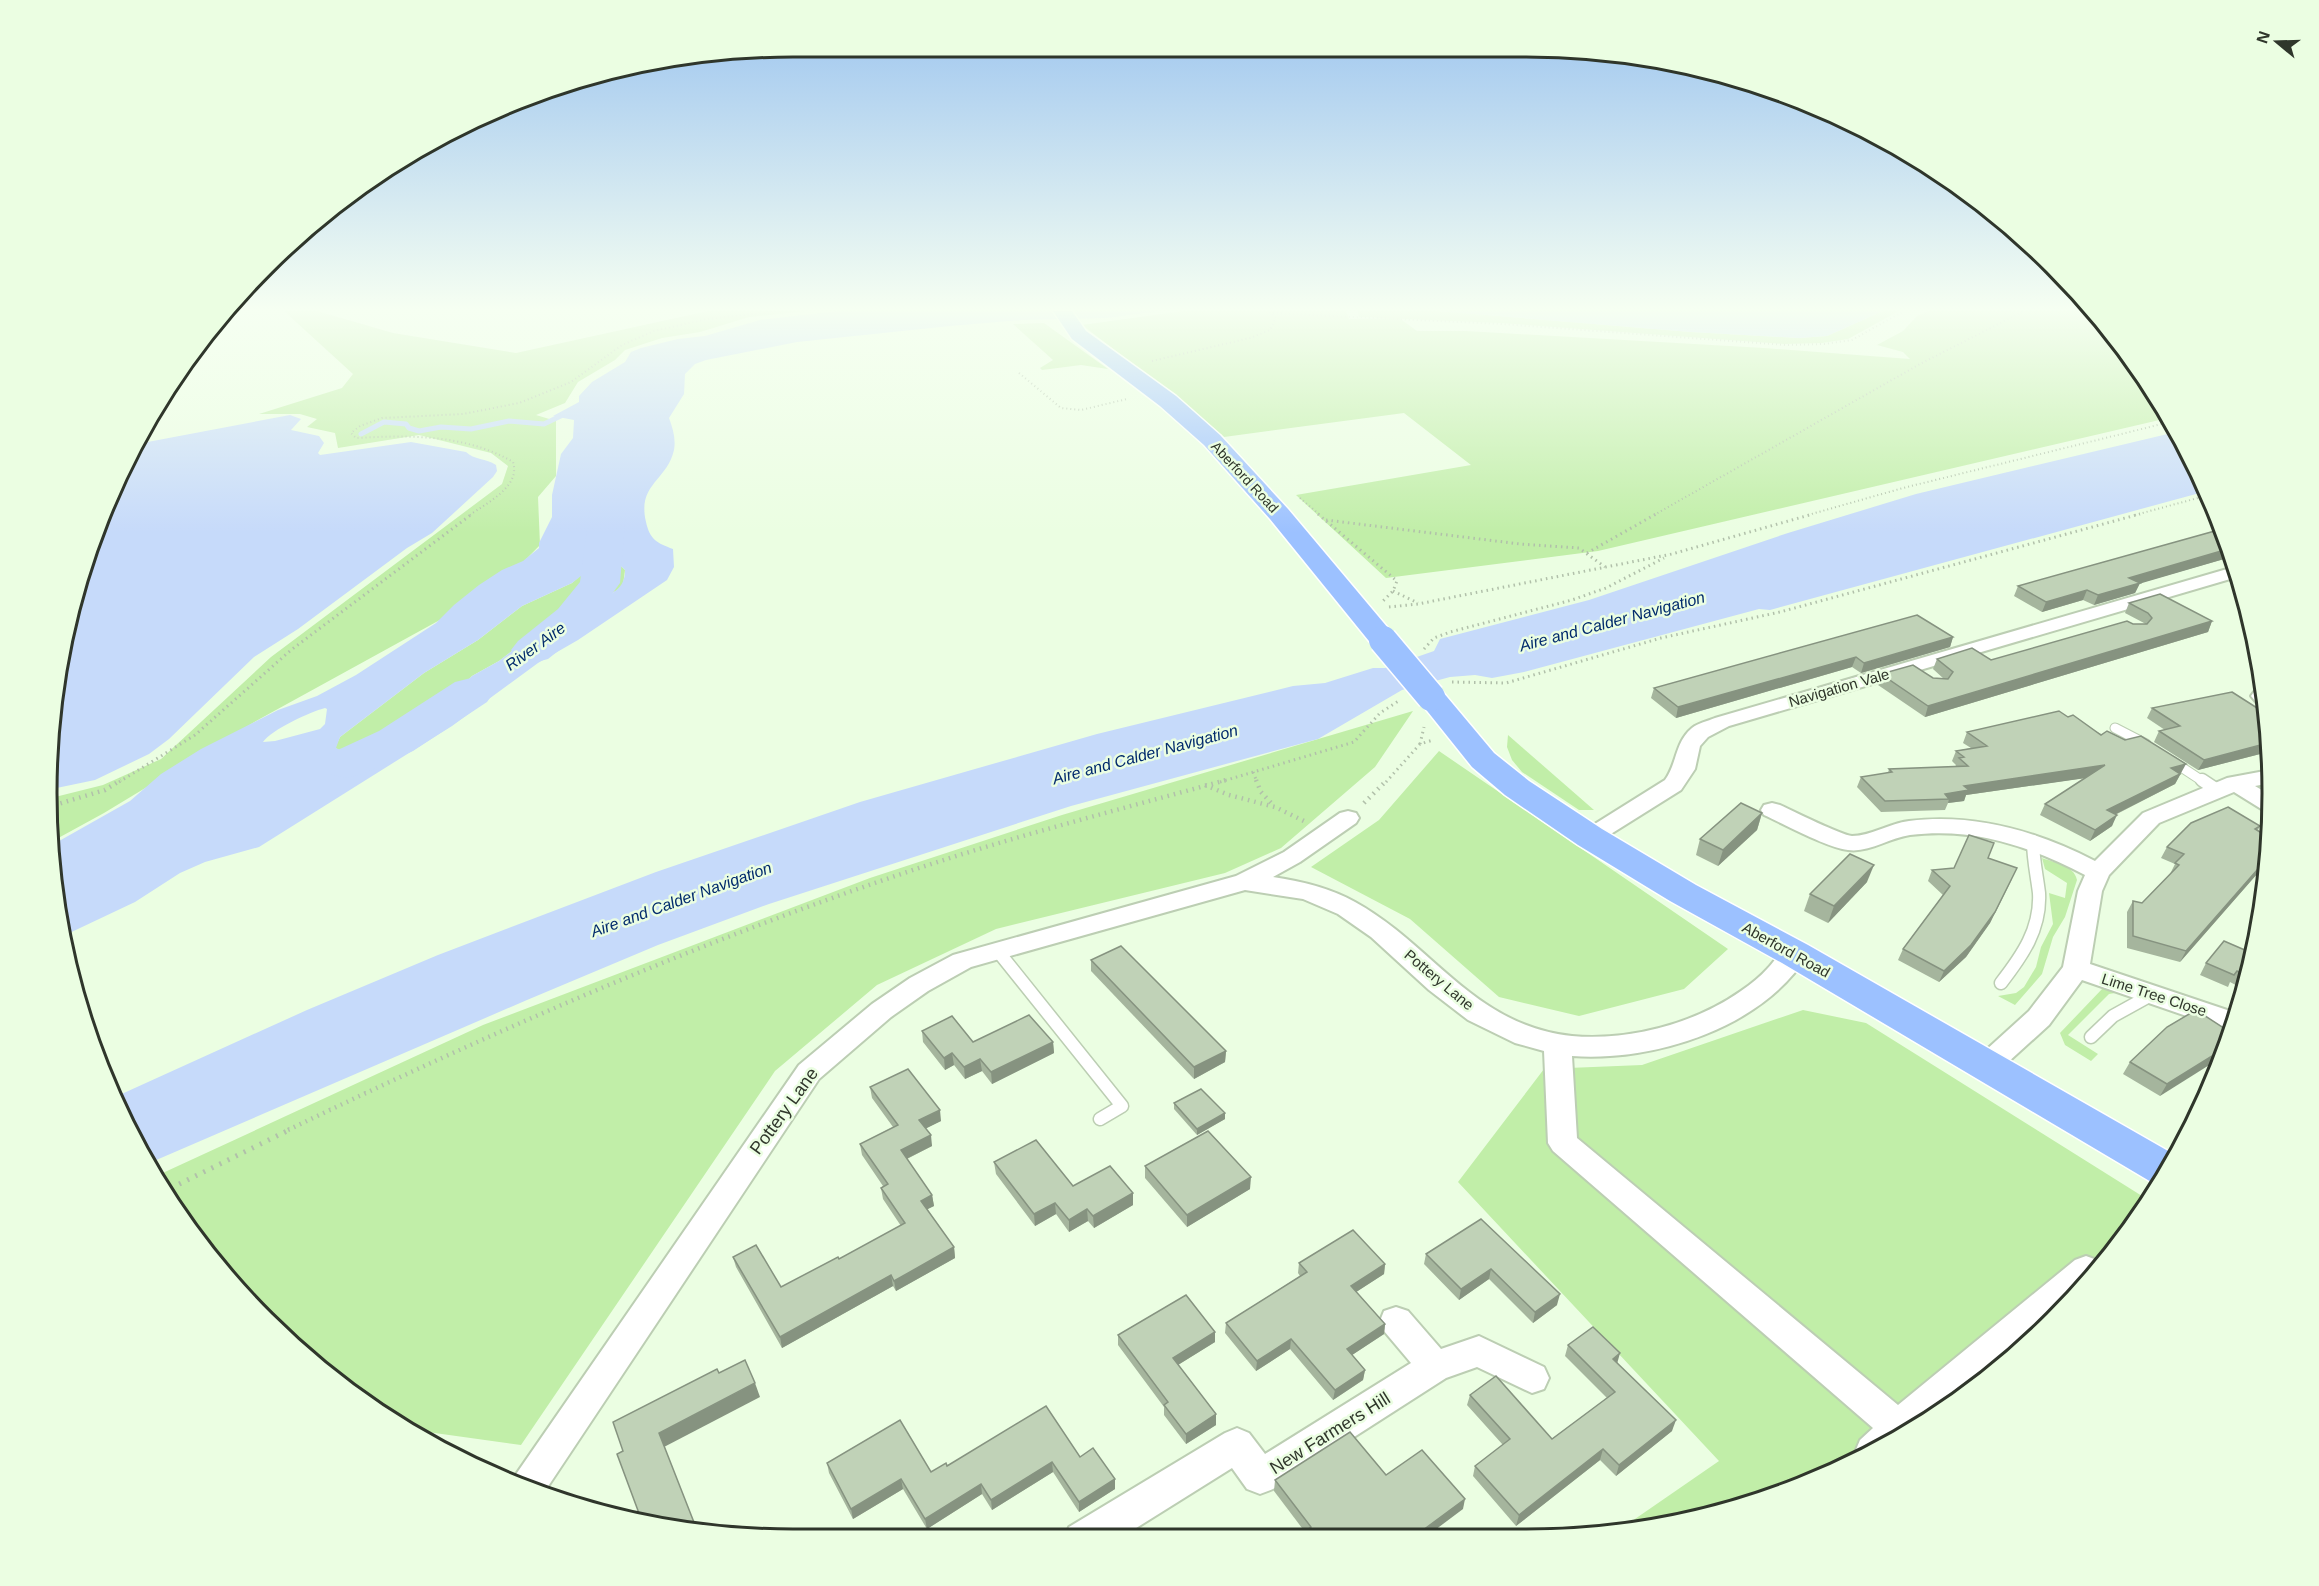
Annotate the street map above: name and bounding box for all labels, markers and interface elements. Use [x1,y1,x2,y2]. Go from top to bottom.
north arrow [2247,12,2307,72]
text: N [2253,29,2273,46]
street label: Aberford Road [1208,438,1282,516]
water label: Aire and Calder Navigation [1517,589,1707,655]
water label: River Aire [502,619,569,674]
street label: Navigation Vale [1787,665,1891,710]
water label: Aire and Calder Navigation [1050,722,1240,788]
water label: Aire and Calder Navigation [587,859,774,940]
street label: Aberford Road [1739,918,1833,981]
street label: Pottery Lane [1401,946,1477,1013]
street label: Lime Tree Close [2100,970,2209,1019]
street label: Pottery Lane [746,1064,822,1158]
street label: New Farmers Hill [1266,1388,1394,1478]

